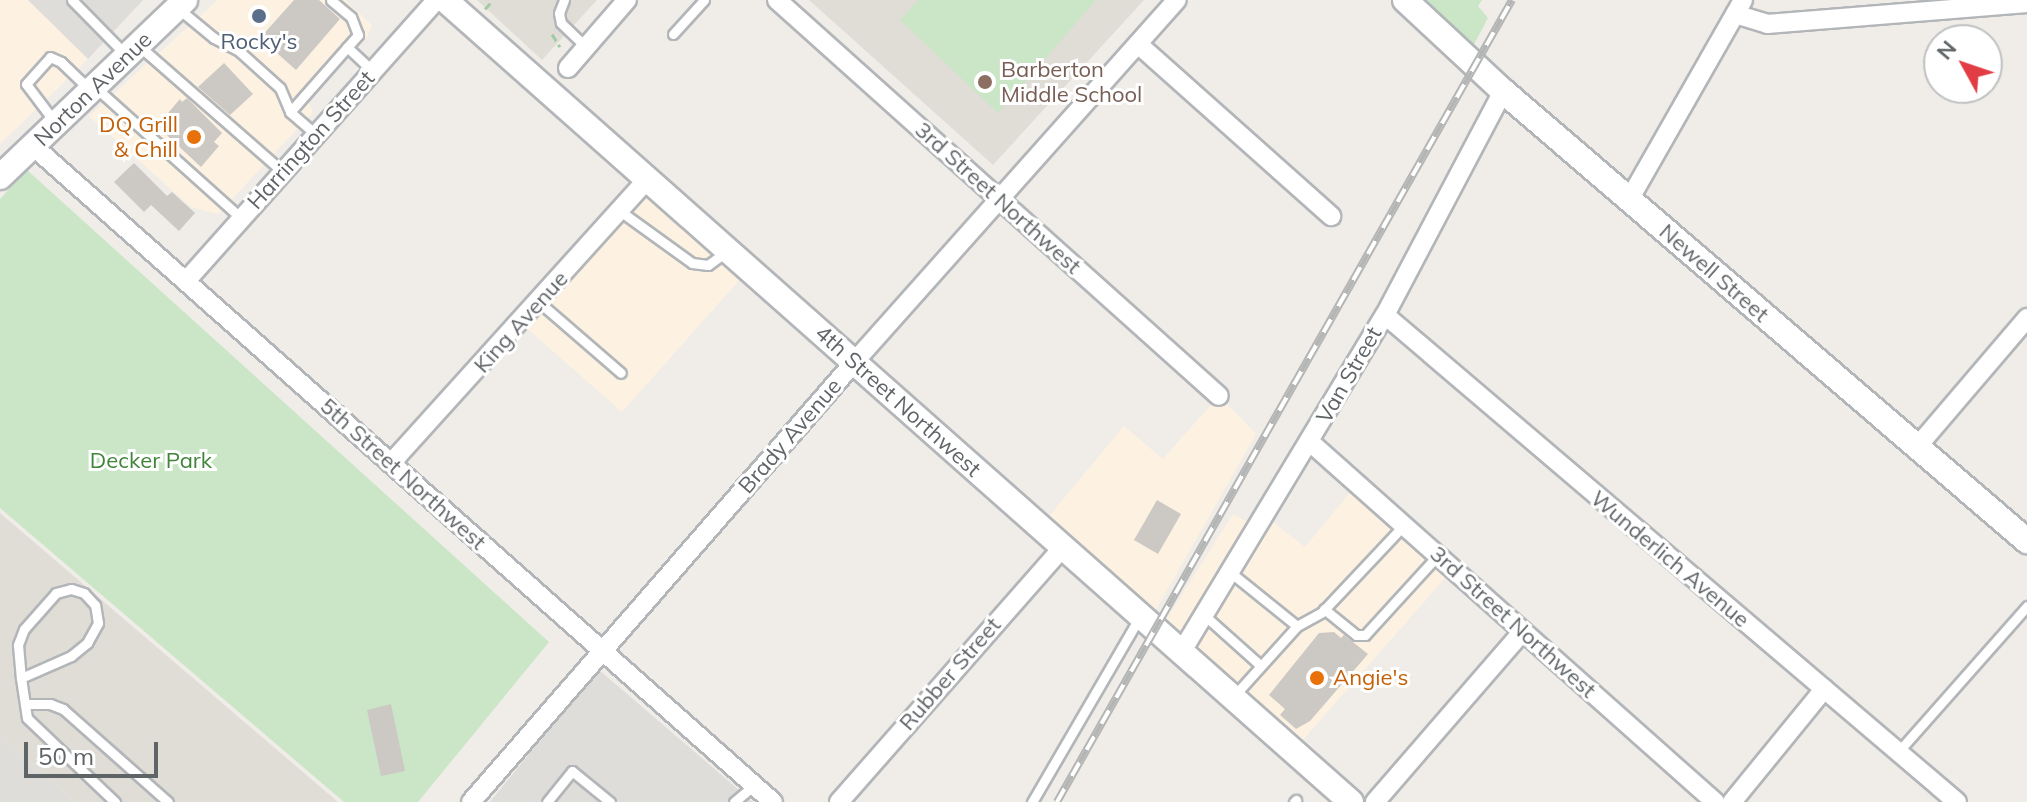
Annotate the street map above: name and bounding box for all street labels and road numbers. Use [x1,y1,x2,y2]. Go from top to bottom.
street label: Norton Avenue [29,26,157,152]
street label: Harrington Street [242,65,380,215]
street label: 3rd Street Northwest [910,117,1086,279]
street label: Newell Street [1654,218,1774,328]
street label: King Avenue [468,266,574,378]
street label: 4th Street Northwest [810,320,986,482]
street label: Van Street [1311,322,1387,428]
street label: Brady Avenue [733,373,847,499]
street label: 5th Street Northwest [315,393,491,555]
street label: Wunderlich Avenue [1585,485,1755,633]
street label: 3rd Street Northwest [1425,541,1601,703]
street label: Rubber Street [894,612,1006,736]

